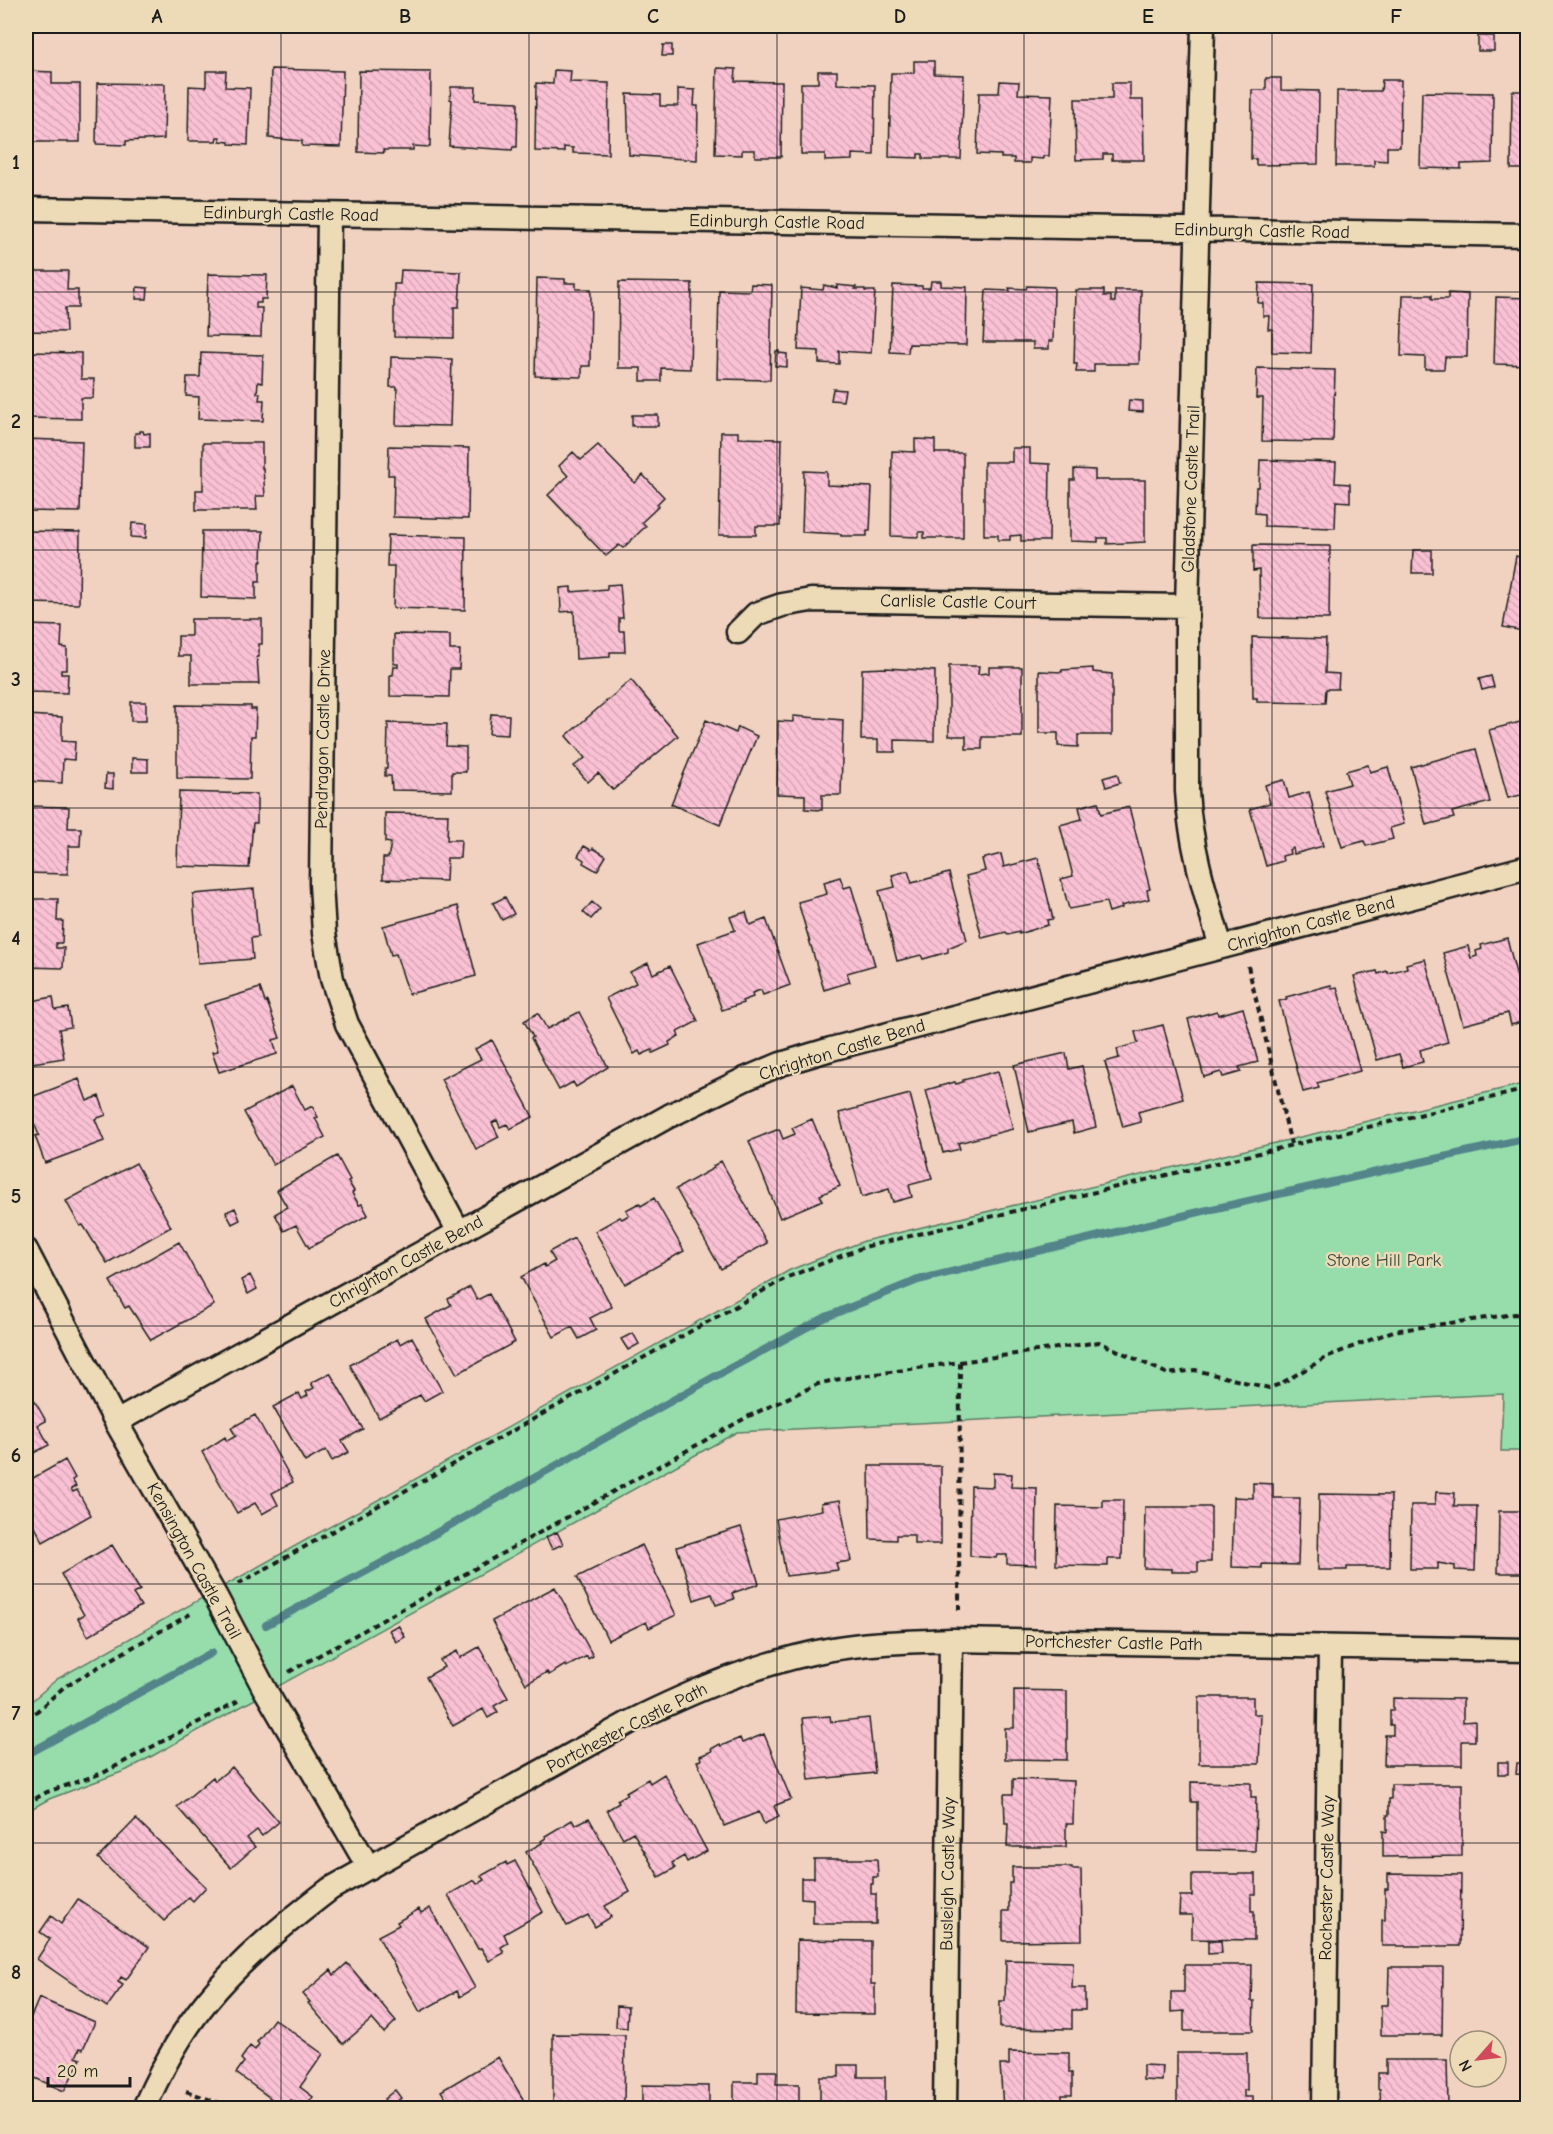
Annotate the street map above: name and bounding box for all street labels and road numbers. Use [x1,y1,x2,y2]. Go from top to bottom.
street label: Edinburgh Castle Road [203,202,379,226]
street label: Edinburgh Castle Road [689,210,865,234]
street label: Edinburgh Castle Road [1174,219,1350,243]
street label: Gladstone Castle Trail [1178,405,1204,573]
street label: Carlisle Castle Court [880,590,1037,614]
street label: Pendragon Castle Drive [311,649,335,829]
street label: Chrighton Castle Bend [1225,891,1397,957]
street label: Chrighton Castle Bend [756,1015,928,1085]
street label: Chrighton Castle Bend [325,1211,487,1313]
street label: Kensington Castle Trail [142,1479,246,1643]
street label: Portchester Castle Path [1025,1631,1203,1655]
street label: Portchester Castle Path [543,1678,711,1778]
street label: Rochester Castle Way [1315,1794,1339,1961]
street label: Busleigh Castle Way [936,1796,960,1951]

